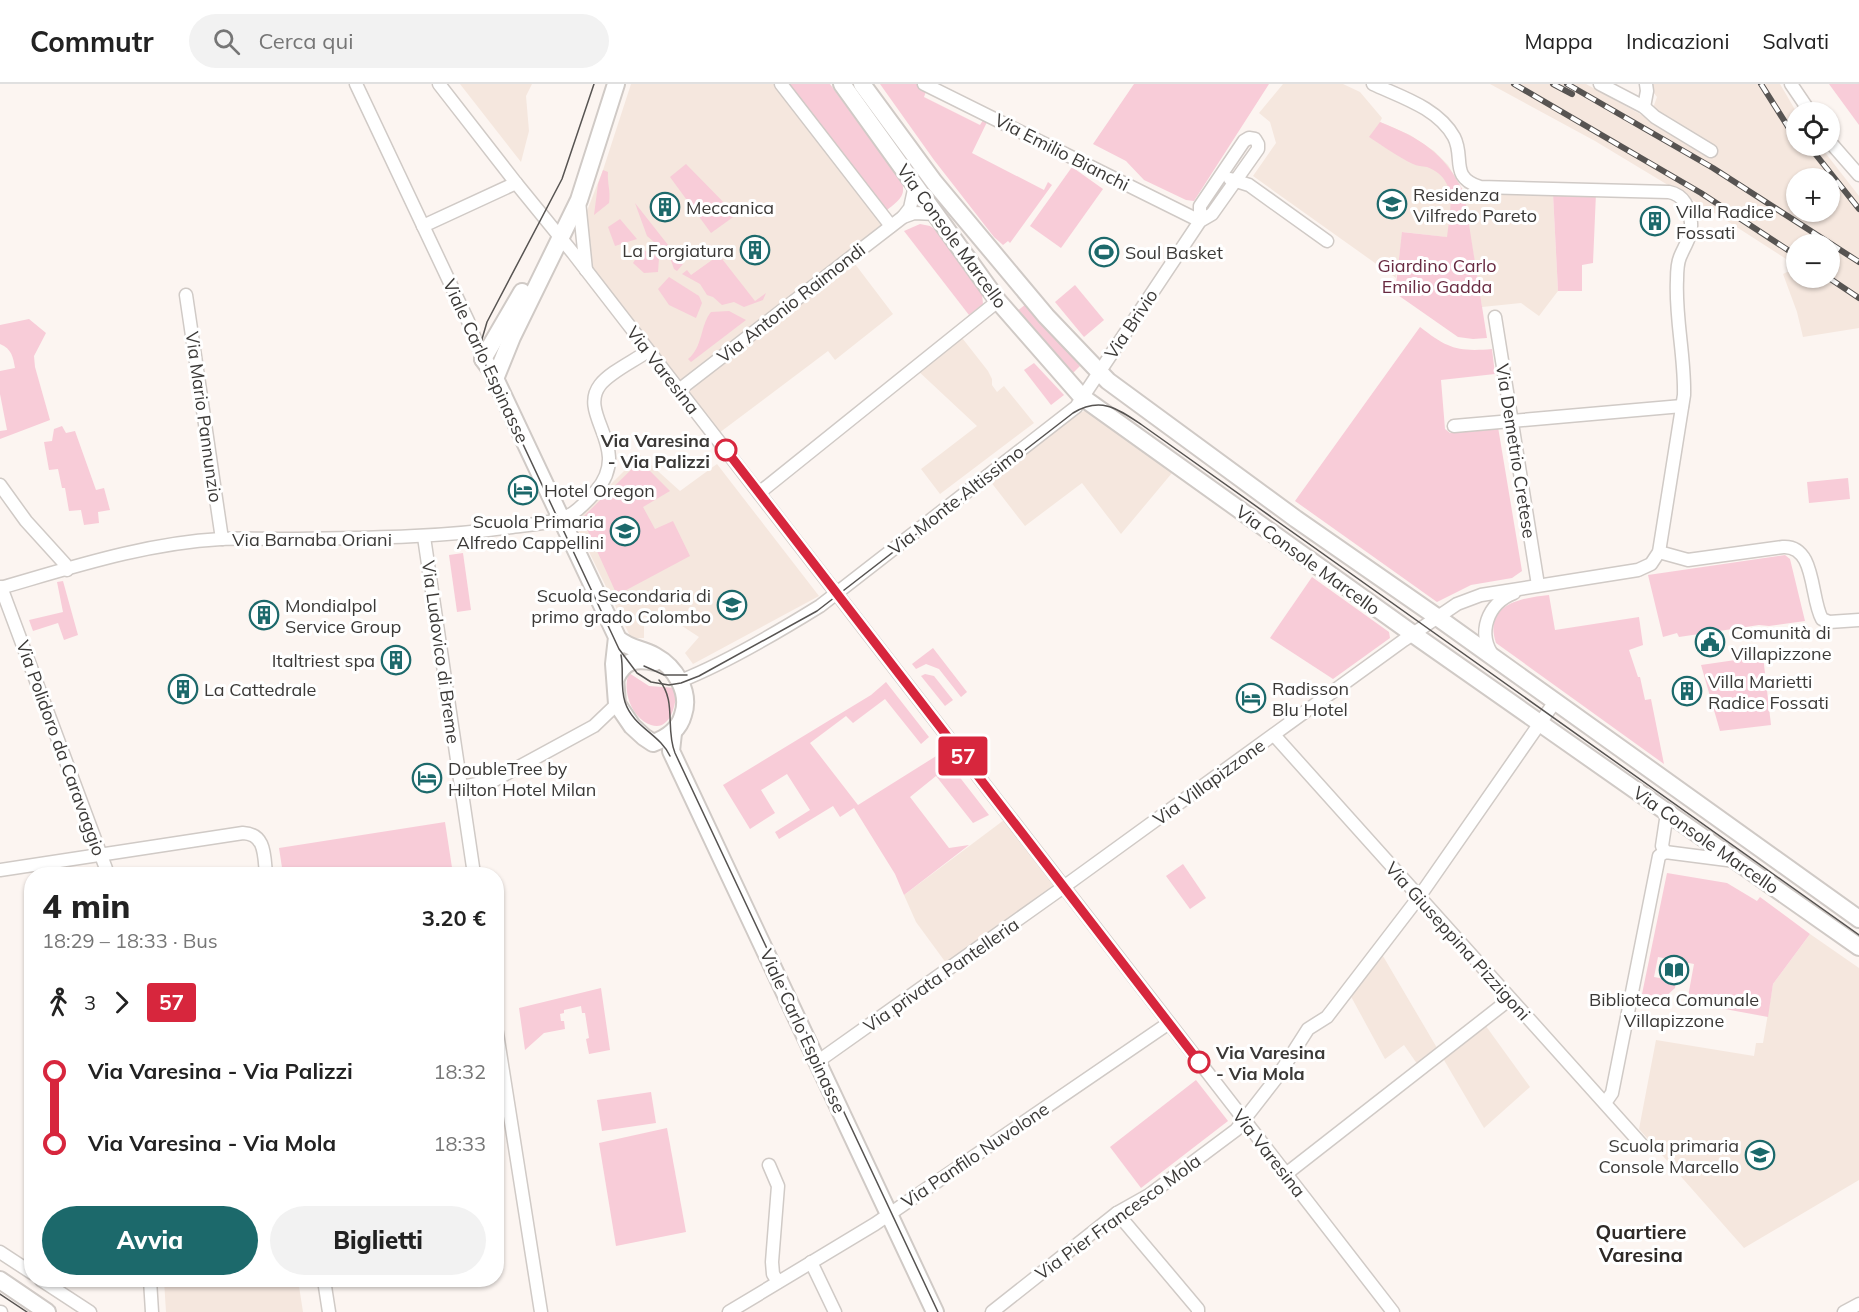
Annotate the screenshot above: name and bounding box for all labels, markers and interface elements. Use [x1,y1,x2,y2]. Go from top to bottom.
search box [189,14,609,68]
text: Commutr [30,24,153,59]
icon: search [210,25,243,58]
text: Cerca qui [258,27,353,55]
text: Mappa [1525,28,1593,54]
text: Indicazioni [1626,28,1729,54]
text: Salvati [1762,28,1829,54]
map controls [1786,102,1840,288]
button: locate [1786,102,1840,156]
street label: Via Emilio Bianchi [991,108,1133,196]
street label: Via Console Marcello [892,159,1012,313]
button: + [1786,168,1840,222]
place label: Residenza Vilfredo Pareto [1413,183,1537,227]
school or university icon: Residenza Vilfredo Pareto [1376,188,1408,220]
building icon: Meccanica [649,191,681,223]
place label: Meccanica [686,196,774,219]
place label: Villa Radice Fossati [1676,200,1774,244]
building icon: Villa Radice Fossati [1639,205,1671,237]
building icon: La Forgiatura [739,234,771,266]
button: − [1786,234,1840,288]
sports icon: Soul Basket [1088,236,1120,268]
street label: Via Antonio Raimondi [712,238,870,368]
place label: La Forgiatura [622,239,734,262]
place label: Soul Basket [1125,241,1223,264]
park label: Giardino Carlo Emilio Gadda [1377,254,1497,298]
street label: Viale Carlo Espinasse [438,275,534,447]
street label: Via Brivio [1099,285,1163,363]
street label: Via Varesina [621,321,705,419]
street label: Via Mario Pannunzio [181,330,227,504]
street label: Via Demetrio Cretese [1491,362,1541,540]
place label: Via Varesina - Via Palizzi [600,429,710,473]
marker: Via Varesina - Via Palizzi [715,439,737,461]
street label: Via Monte Altissimo [884,440,1028,560]
hotel icon: Hotel Oregon [507,474,539,506]
place label: Hotel Oregon [544,479,655,502]
street label: Via Console Marcello [1231,500,1385,620]
place label: Scuola Primaria Alfredo Cappellini [457,510,604,554]
school or university icon: Scuola Primaria Alfredo Cappellini [609,515,641,547]
street label: Via Barnaba Oriani [232,528,392,551]
street label: Via Ludovico di Breme [417,559,465,745]
place label: Scuola Secondaria di primo grado Colombo [531,584,711,628]
school or university icon: Scuola Secondaria di primo grado Colombo [716,589,748,621]
place label: Mondialpol Service Group [285,594,401,638]
building icon: Mondialpol Service Group [248,599,280,631]
place label: Comunità di Villapizzone [1731,621,1831,665]
public building icon: Comunità di Villapizzone [1694,626,1726,658]
street label: Via Polidoro da Caravaggio [11,637,111,859]
building icon: Italtriest spa [380,644,412,676]
place label: Italtriest spa [272,649,375,672]
place label: Villa Marietti Radice Fossati [1708,670,1829,714]
building icon: La Cattedrale [167,673,199,705]
building icon: Villa Marietti Radice Fossati [1671,675,1703,707]
place label: Radisson Blu Hotel [1272,677,1349,721]
place label: La Cattedrale [204,678,316,701]
hotel icon: Radisson Blu Hotel [1235,682,1267,714]
street label: Via Villapizzone [1149,734,1269,830]
line badge: 57 [936,736,990,776]
text: 57 [950,743,976,769]
place label: DoubleTree by Hilton Hotel Milan [448,757,596,801]
hotel icon: DoubleTree by Hilton Hotel Milan [411,762,443,794]
street label: Via Console Marcello [1629,781,1783,899]
street label: Via Giuseppina Pizzigoni [1381,857,1535,1025]
text: 4 min [42,885,130,926]
text: 3.20 € [422,904,486,932]
street label: Via privata Pantelleria [859,913,1023,1037]
text: 18:29 – 18:33 · Bus [42,928,218,953]
street label: Viale Carlo Espinasse [755,945,851,1117]
library icon: Biblioteca Comunale Villapizzone [1658,954,1690,986]
icon: walk [42,986,75,1019]
icon: forward [105,986,138,1019]
place label: Biblioteca Comunale Villapizzone [1589,988,1759,1032]
text: 57 [159,989,184,1015]
text: 3 [84,990,96,1015]
place label: Via Varesina - Via Mola [1215,1041,1325,1085]
marker: Via Varesina - Via Mola [1188,1051,1210,1073]
text: Via Varesina - Via Palizzi [88,1057,353,1085]
text: 18:32 [433,1059,486,1084]
street label: Via Panfilo Nuvolone [897,1097,1053,1213]
street label: Via Varesina [1227,1104,1311,1202]
text: Via Varesina - Via Mola [88,1129,336,1157]
text: 18:33 [433,1131,486,1156]
place label: Scuola primaria Console Marcello [1598,1134,1739,1178]
school or university icon: Scuola primaria Console Marcello [1744,1139,1776,1171]
street label: Via Pier Francesco Mola [1031,1149,1205,1285]
button: Avvia [42,1206,258,1275]
button: Biglietti [270,1206,486,1275]
district label: Quartiere Varesina [1596,1219,1686,1267]

